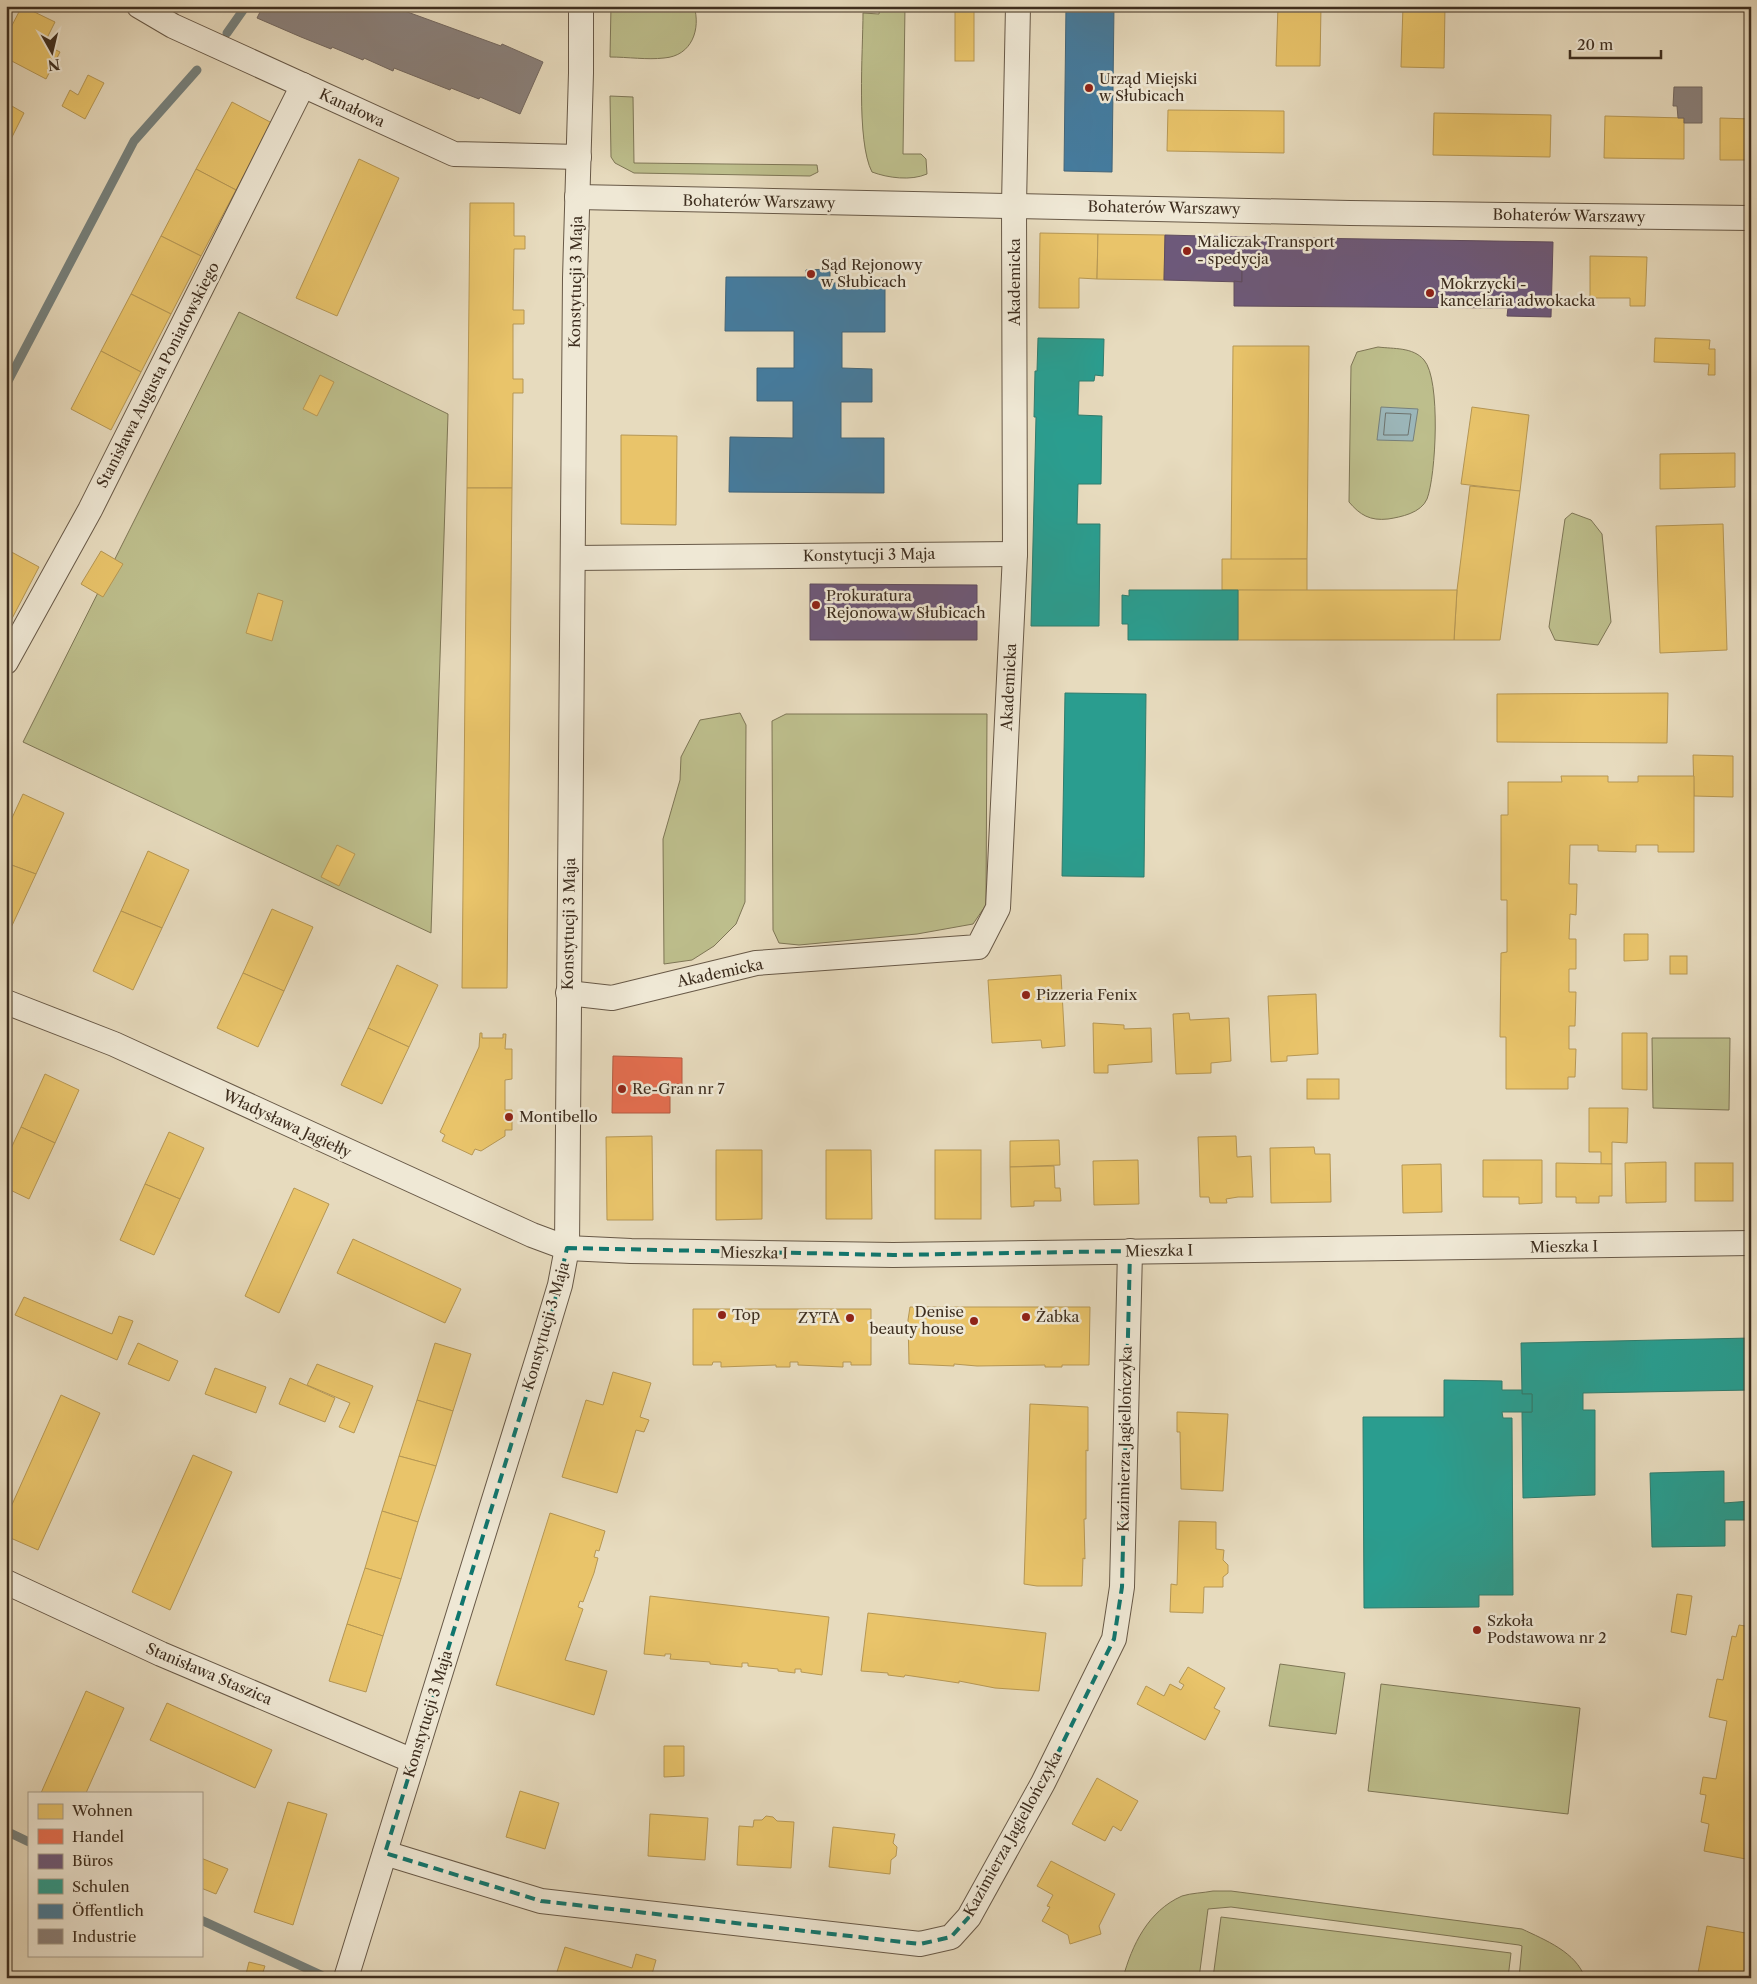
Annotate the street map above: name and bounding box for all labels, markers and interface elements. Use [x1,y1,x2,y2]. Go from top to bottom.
north arrow [28,28,78,78]
scale bar [1570,28,1661,60]
text: 20 m [1577,35,1613,54]
text: N [47,55,61,75]
place label: Urząd Miejski w Słubicach [1098,69,1198,105]
marker: Urząd Miejski w Słubicach [1083,82,1095,94]
street label: Kanałowa [316,84,388,131]
street label: Bohaterów Warszawy [682,191,836,212]
street label: Bohaterów Warszawy [1087,197,1241,218]
street label: Bohaterów Warszawy [1492,205,1646,226]
street label: Konstytucji 3 Maja [565,216,586,348]
place label: Maliczak Transport - spedycja [1197,232,1336,268]
street label: Akademicka [1005,238,1024,327]
marker: Maliczak Transport - spedycja [1181,245,1193,257]
place label: Sąd Rejonowy w Słubicach [820,255,923,291]
street label: Stanisława Augusta Poniatowskiego [92,259,223,491]
marker: Sąd Rejonowy w Słubicach [805,268,817,280]
place label: Mokrzycki - kancelaria adwokacka [1440,274,1596,310]
marker: Mokrzycki - kancelaria adwokacka [1424,287,1436,299]
street label: Konstytucji 3 Maja [803,544,935,565]
place label: Prokuratura Rejonowa w Słubicach [826,586,986,622]
marker: Prokuratura Rejonowa w Słubicach [810,599,822,611]
street label: Akademicka [997,643,1020,732]
street label: Konstytucji 3 Maja [558,858,579,990]
street label: Akademicka [674,954,765,991]
place label: Pizzeria Fenix [1036,985,1137,1004]
marker: Pizzeria Fenix [1020,989,1032,1001]
place label: Re-Gran nr 7 [632,1079,725,1098]
marker: Re-Gran nr 7 [616,1083,628,1095]
street label: Władysława Jagiełły [219,1085,355,1162]
place label: Montibello [519,1107,598,1126]
marker: Montibello [503,1111,515,1123]
street label: Mieszka I [1530,1236,1598,1257]
street label: Mieszka I [1125,1240,1193,1261]
street label: Mieszka I [720,1242,788,1263]
street label: Konstytucji 3 Maja [518,1260,573,1392]
place label: Denise beauty house [869,1302,964,1338]
place label: Top [732,1305,760,1324]
place label: Żabka [1036,1307,1079,1326]
place label: ZYTA [798,1308,841,1327]
marker: Top [716,1309,728,1321]
marker: Żabka [1020,1311,1032,1323]
marker: ZYTA [844,1312,856,1324]
marker: Denise beauty house [968,1315,980,1327]
street label: Kazimierza Jagiellończyka [1113,1346,1136,1532]
place label: Szkoła Podstawowa nr 2 [1487,1611,1607,1647]
marker: Szkoła Podstawowa nr 2 [1471,1624,1483,1636]
street label: Stanisława Staszica [143,1638,275,1709]
street label: Konstytucji 3 Maja [399,1648,456,1780]
street label: Kazimierza Jagiellończyka [959,1748,1066,1920]
legend [28,1792,202,1956]
text: Wohnen [71,1801,134,1820]
text: Handel [72,1827,125,1846]
text: Büros [72,1851,113,1870]
text: Schulen [72,1877,130,1896]
text: Öffentlich [72,1901,145,1920]
text: Industrie [72,1927,136,1946]

